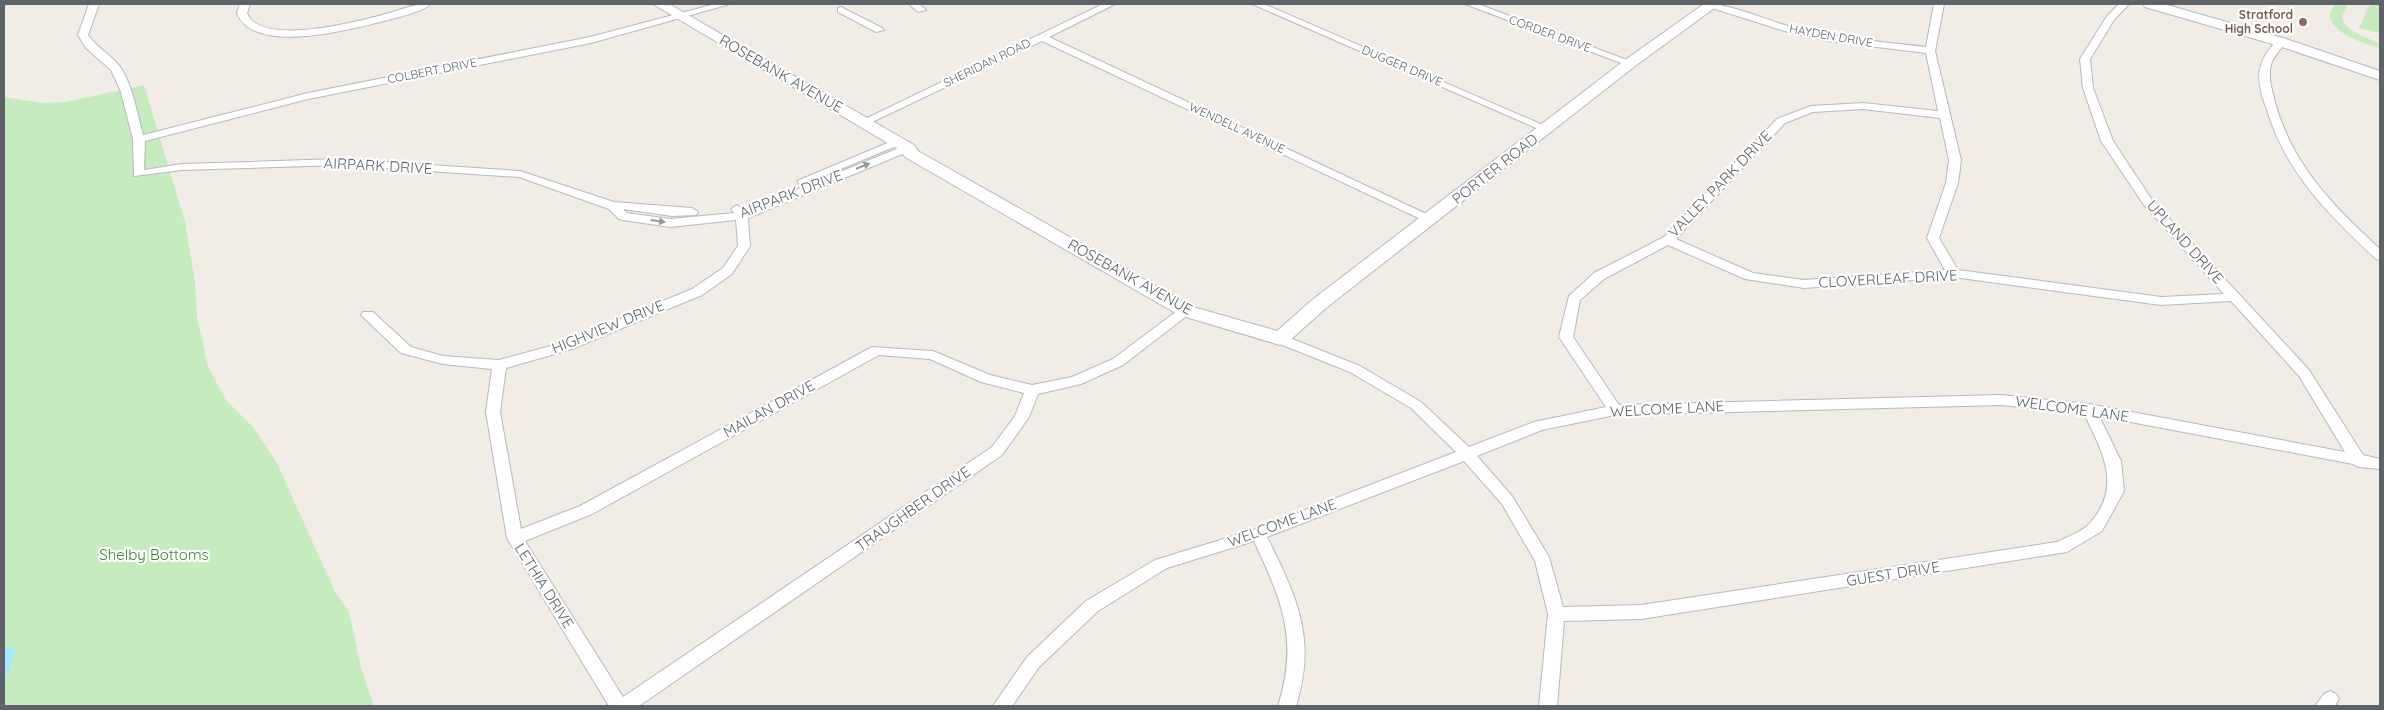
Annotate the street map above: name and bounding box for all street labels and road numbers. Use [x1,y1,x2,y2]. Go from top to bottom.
street label: CORDER DRIVE [1507,12,1593,55]
street label: HAYDEN DRIVE [1788,21,1874,50]
street label: ROSEBANK AVENUE [716,30,847,117]
street label: SHERIDAN ROAD [941,35,1033,90]
street label: DUGGER DRIVE [1359,42,1445,89]
street label: COLBERT DRIVE [386,54,478,87]
street label: WENDELL AVENUE [1187,99,1288,156]
street label: VALLEY PARK DRIVE [1664,126,1776,241]
street label: PORTER ROAD [1448,129,1542,208]
street label: AIRPARK DRIVE [323,153,433,178]
street label: AIRPARK DRIVE [737,165,845,222]
street label: UPLAND DRIVE [2143,196,2228,287]
street label: ROSEBANK AVENUE [1064,234,1196,319]
street label: CLOVERLEAF DRIVE [1818,265,1958,292]
street label: HIGHVIEW DRIVE [549,295,667,358]
street label: MAILAN DRIVE [720,376,818,442]
street label: WELCOME LANE [2014,391,2130,426]
street label: WELCOME LANE [1609,396,1725,421]
street label: TRAUGHBER DRIVE [852,462,974,555]
street label: WELCOME LANE [1225,494,1339,551]
street label: LETHIA DRIVE [511,540,578,632]
street label: GUEST DRIVE [1845,557,1941,590]

